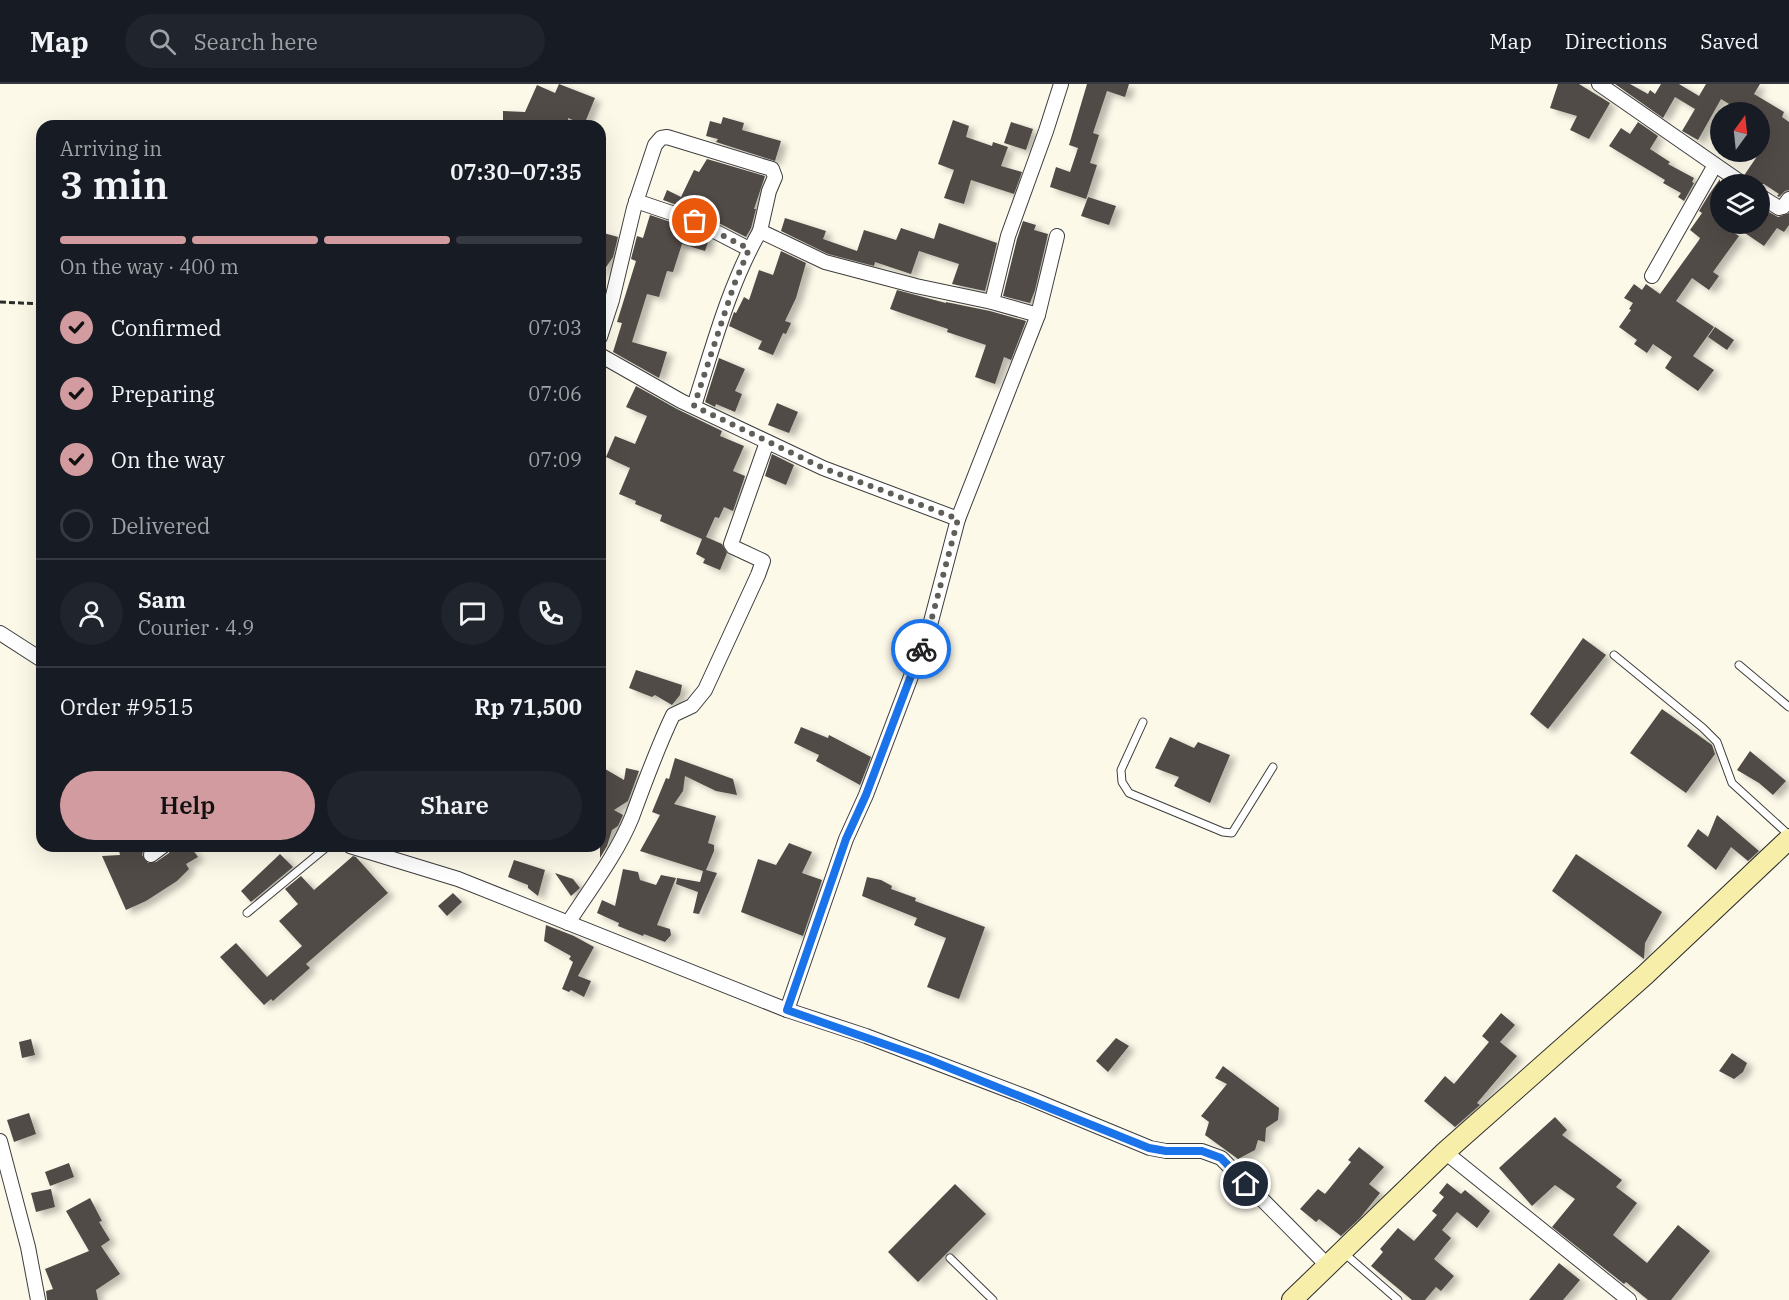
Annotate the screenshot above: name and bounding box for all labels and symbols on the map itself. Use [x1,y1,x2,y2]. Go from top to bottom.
north arrow [1710,102,1770,162]
pin [669,195,720,246]
courier [891,619,951,679]
pin [1220,1158,1271,1209]

